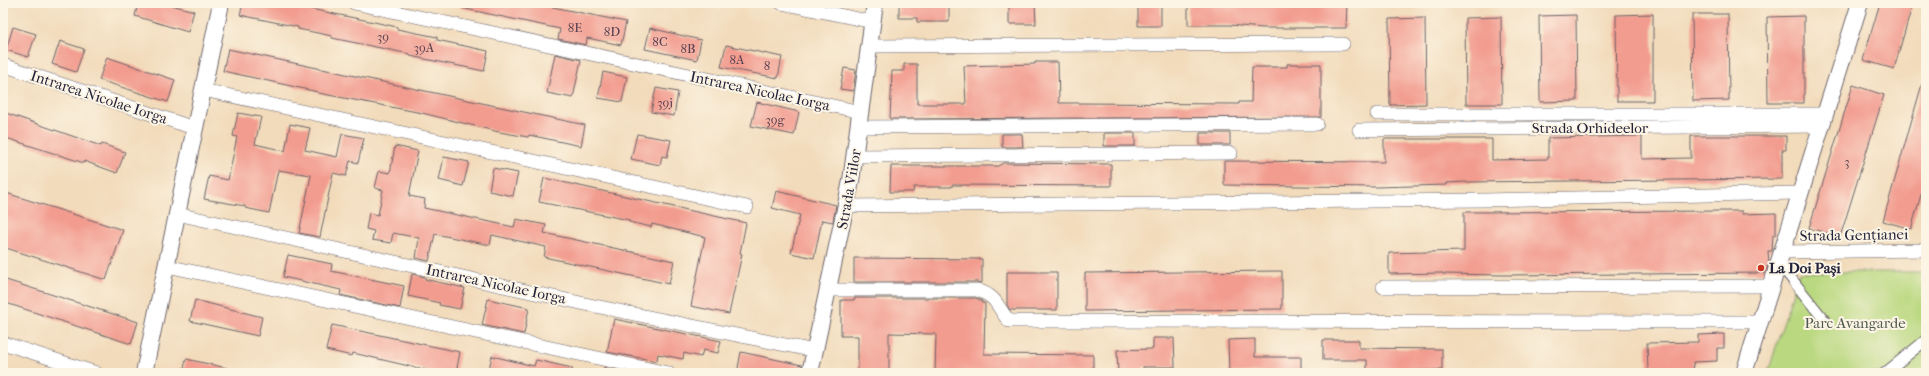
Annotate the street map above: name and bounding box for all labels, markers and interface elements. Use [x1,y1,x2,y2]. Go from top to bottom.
house number: 8E [568,20,582,35]
house number: 8D [604,24,620,39]
house number: 39 [377,29,389,44]
house number: 8C [652,34,668,49]
house number: 39A [414,40,435,55]
house number: 8B [681,41,696,56]
house number: 8A [730,52,745,67]
house number: 8 [764,58,770,73]
street label: Intrarea Nicolae Iorga [28,66,171,128]
street label: Intrarea Nicolae Iorga [688,67,833,115]
house number: 39j [657,95,673,110]
house number: 39g [765,112,786,127]
street label: Strada Orhideelor [1532,119,1649,137]
street label: Strada Viilor [833,147,865,231]
house number: 3 [1844,154,1850,169]
street label: Strada Gențianei [1799,225,1909,245]
place label: La Doi Pași [1769,259,1841,277]
street label: Intrarea Nicolae Iorga [424,260,569,308]
marker: La Doi Pași [1756,263,1766,273]
park label: Parc Avangarde [1804,314,1906,332]

